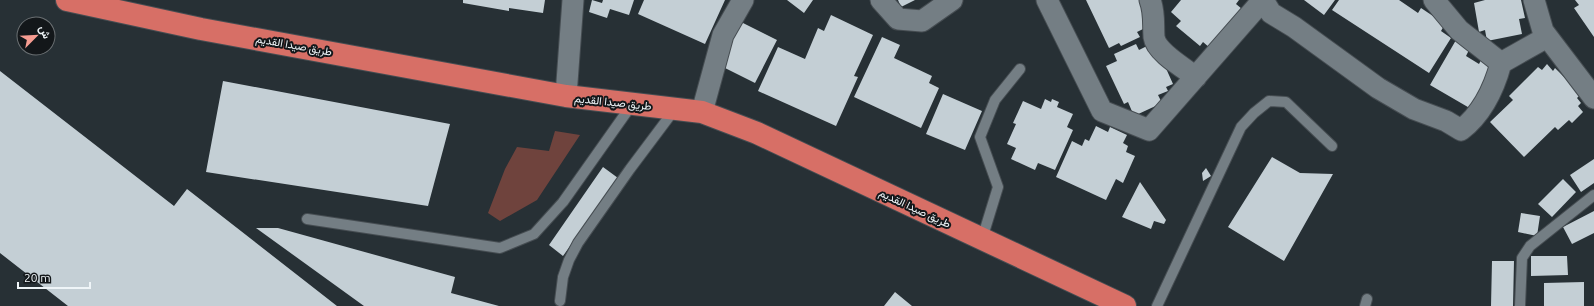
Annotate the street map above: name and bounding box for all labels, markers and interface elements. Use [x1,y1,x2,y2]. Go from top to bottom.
north arrow [16,16,56,56]
text: ش [36,23,53,41]
street label: طريق صيدا القديم [254,32,333,60]
street label: طريق صيدا القديم [574,92,652,114]
street label: طريق صيدا القديم [877,186,953,232]
scale bar [18,264,90,290]
text: 20 m [24,271,51,284]

